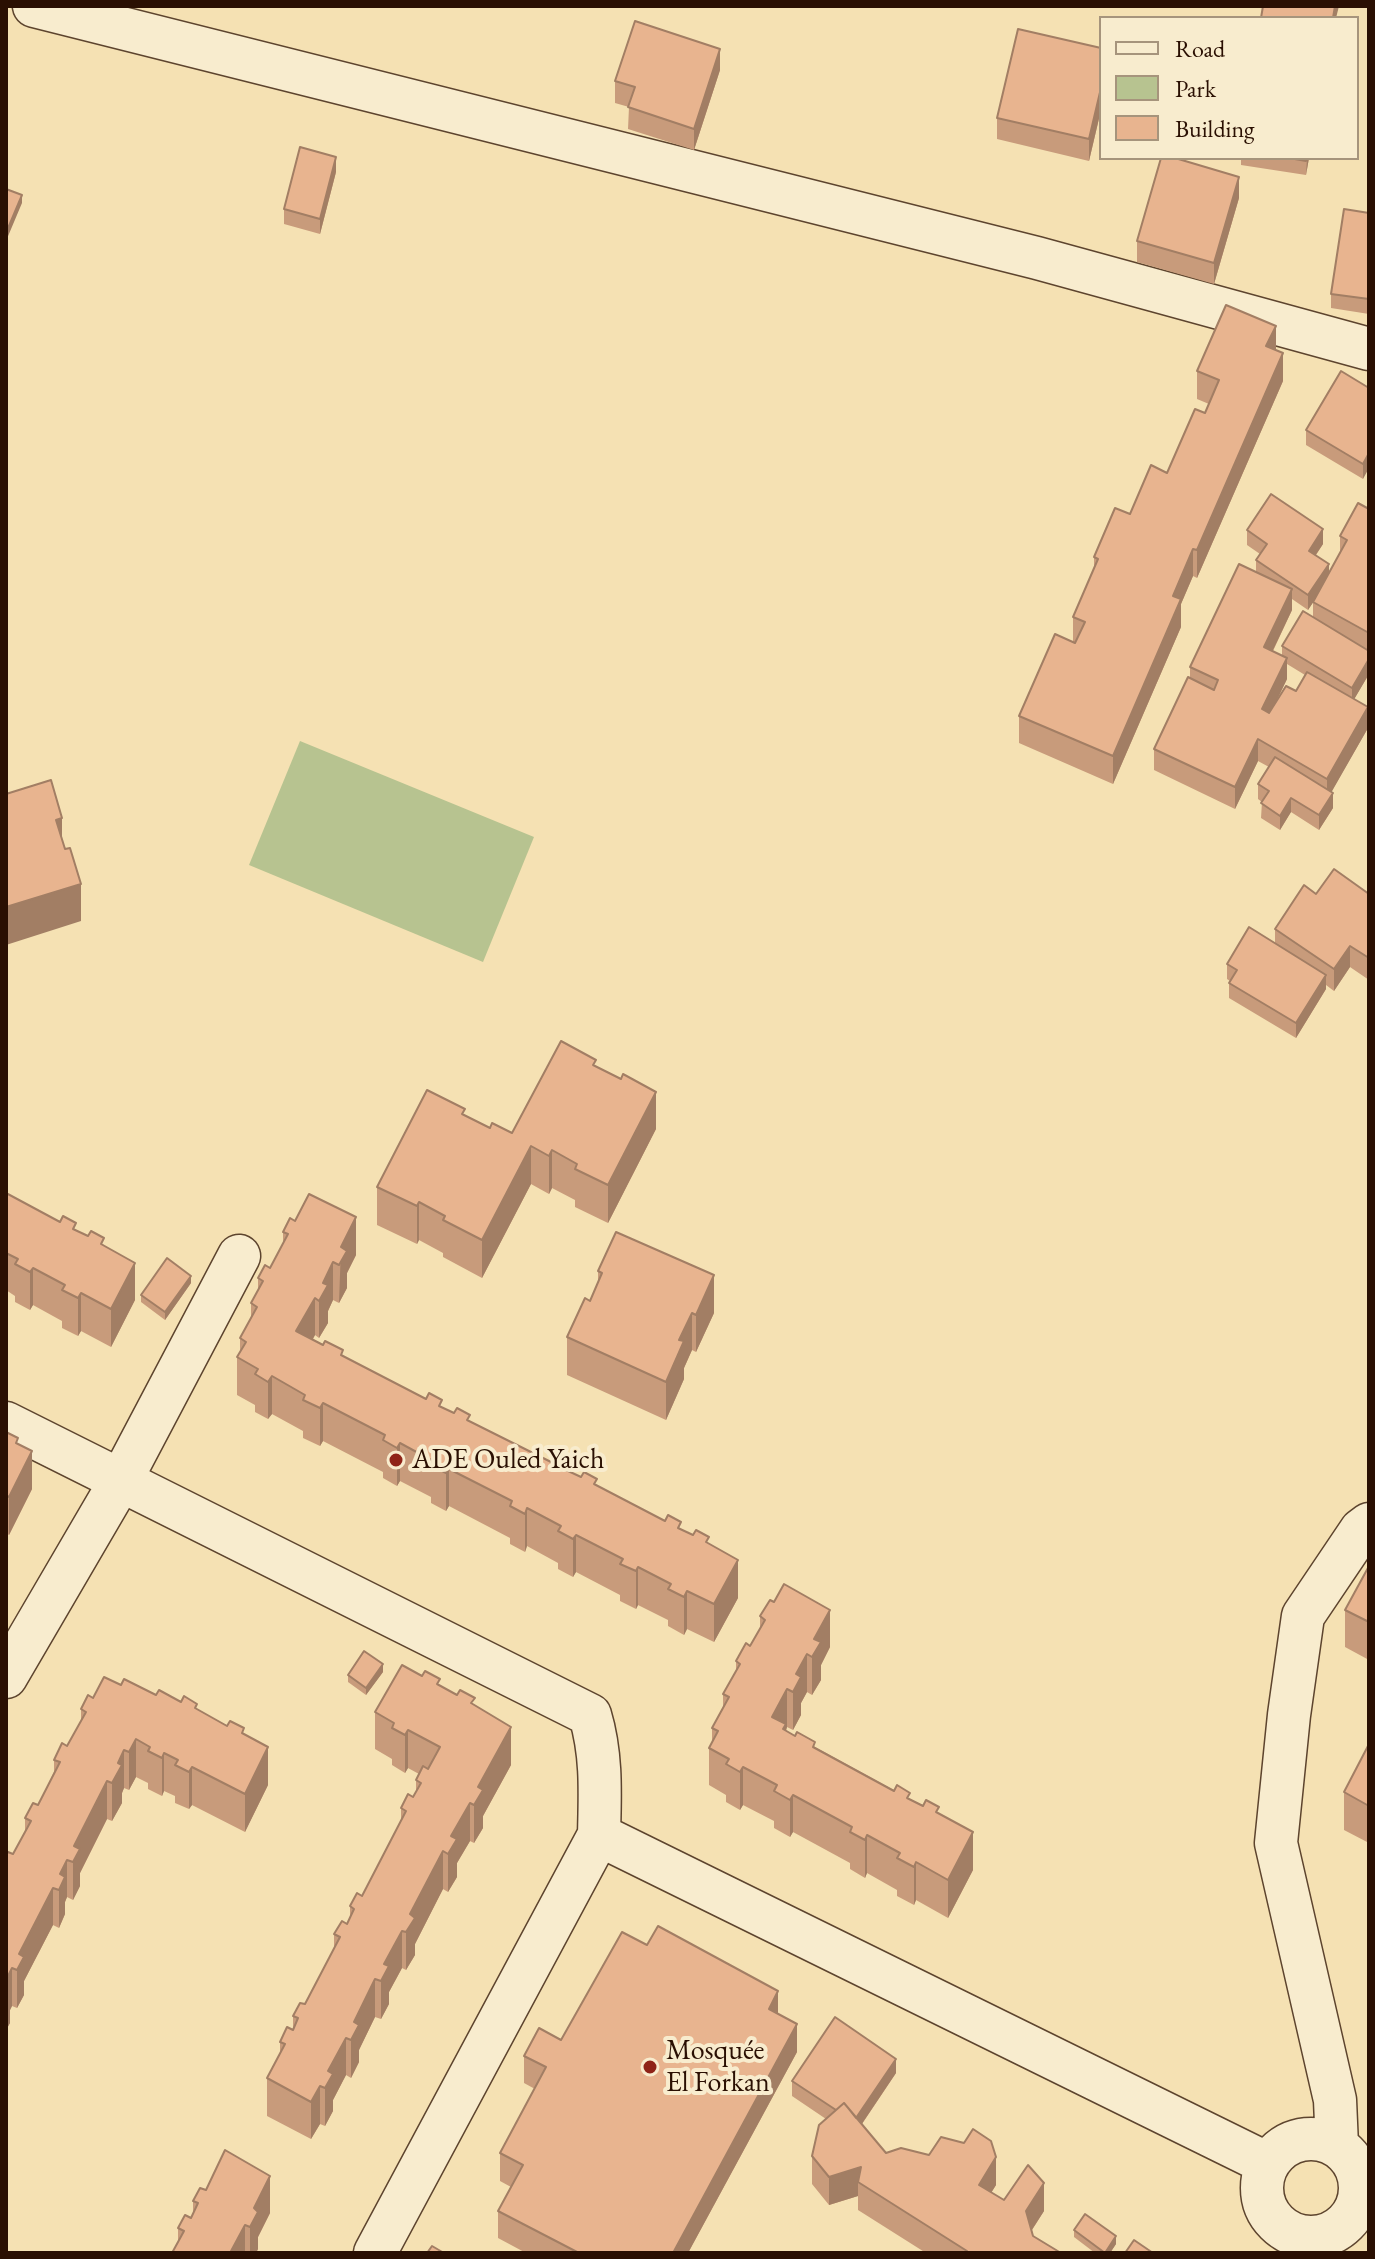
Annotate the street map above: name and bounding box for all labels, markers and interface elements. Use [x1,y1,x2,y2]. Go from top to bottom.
legend [1099,16,1359,160]
text: Road [1175,33,1225,64]
text: Park [1175,73,1216,104]
text: Building [1175,113,1255,144]
place label: ADE Ouled Yaich [412,1443,604,1477]
marker: ADE Ouled Yaich [387,1451,405,1469]
place label: Mosquée El Forkan [666,2034,770,2100]
marker: Mosquée El Forkan [641,2058,659,2076]

